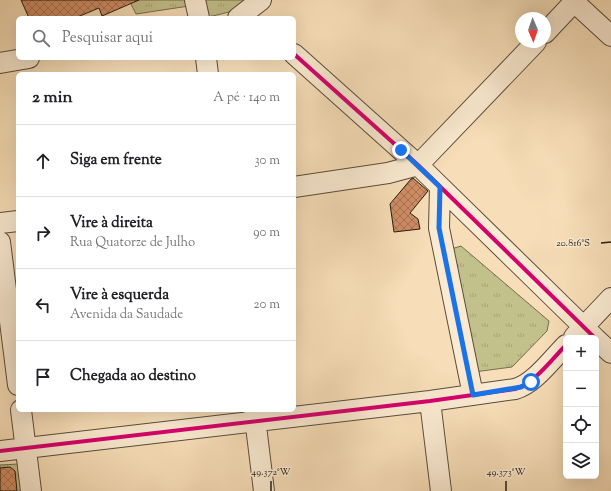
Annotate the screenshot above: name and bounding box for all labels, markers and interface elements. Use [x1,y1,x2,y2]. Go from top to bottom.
north arrow [515,12,551,48]
search box [16,16,296,60]
icon: search [30,27,52,49]
text: Pesquisar aqui [62,28,153,49]
text: 2 min [32,86,73,110]
text: A pé · 140 m [213,89,280,107]
route end [392,141,410,159]
icon: ahead [32,150,54,172]
text: Siga em frente [70,150,162,171]
text: 30 m [254,152,280,170]
text: Vire à direita [70,213,153,234]
icon: right [32,222,54,244]
text: 90 m [253,224,280,242]
text: Rua Quatorze de Julho [70,234,195,252]
text: 20.816°S [556,236,590,251]
text: Vire à esquerda [70,285,169,306]
icon: left [32,294,54,316]
text: 20 m [254,296,280,314]
text: Avenida da Saudade [70,306,183,324]
map controls [563,335,599,479]
button: + [563,335,599,371]
icon: arrive [32,366,54,388]
text: Chegada ao destino [70,366,196,387]
button: − [563,371,599,407]
route start [522,373,540,391]
button: locate [563,407,599,443]
button: layers [563,443,599,479]
text: 49.372°W [251,465,291,480]
text: 49.373°W [486,465,526,480]

